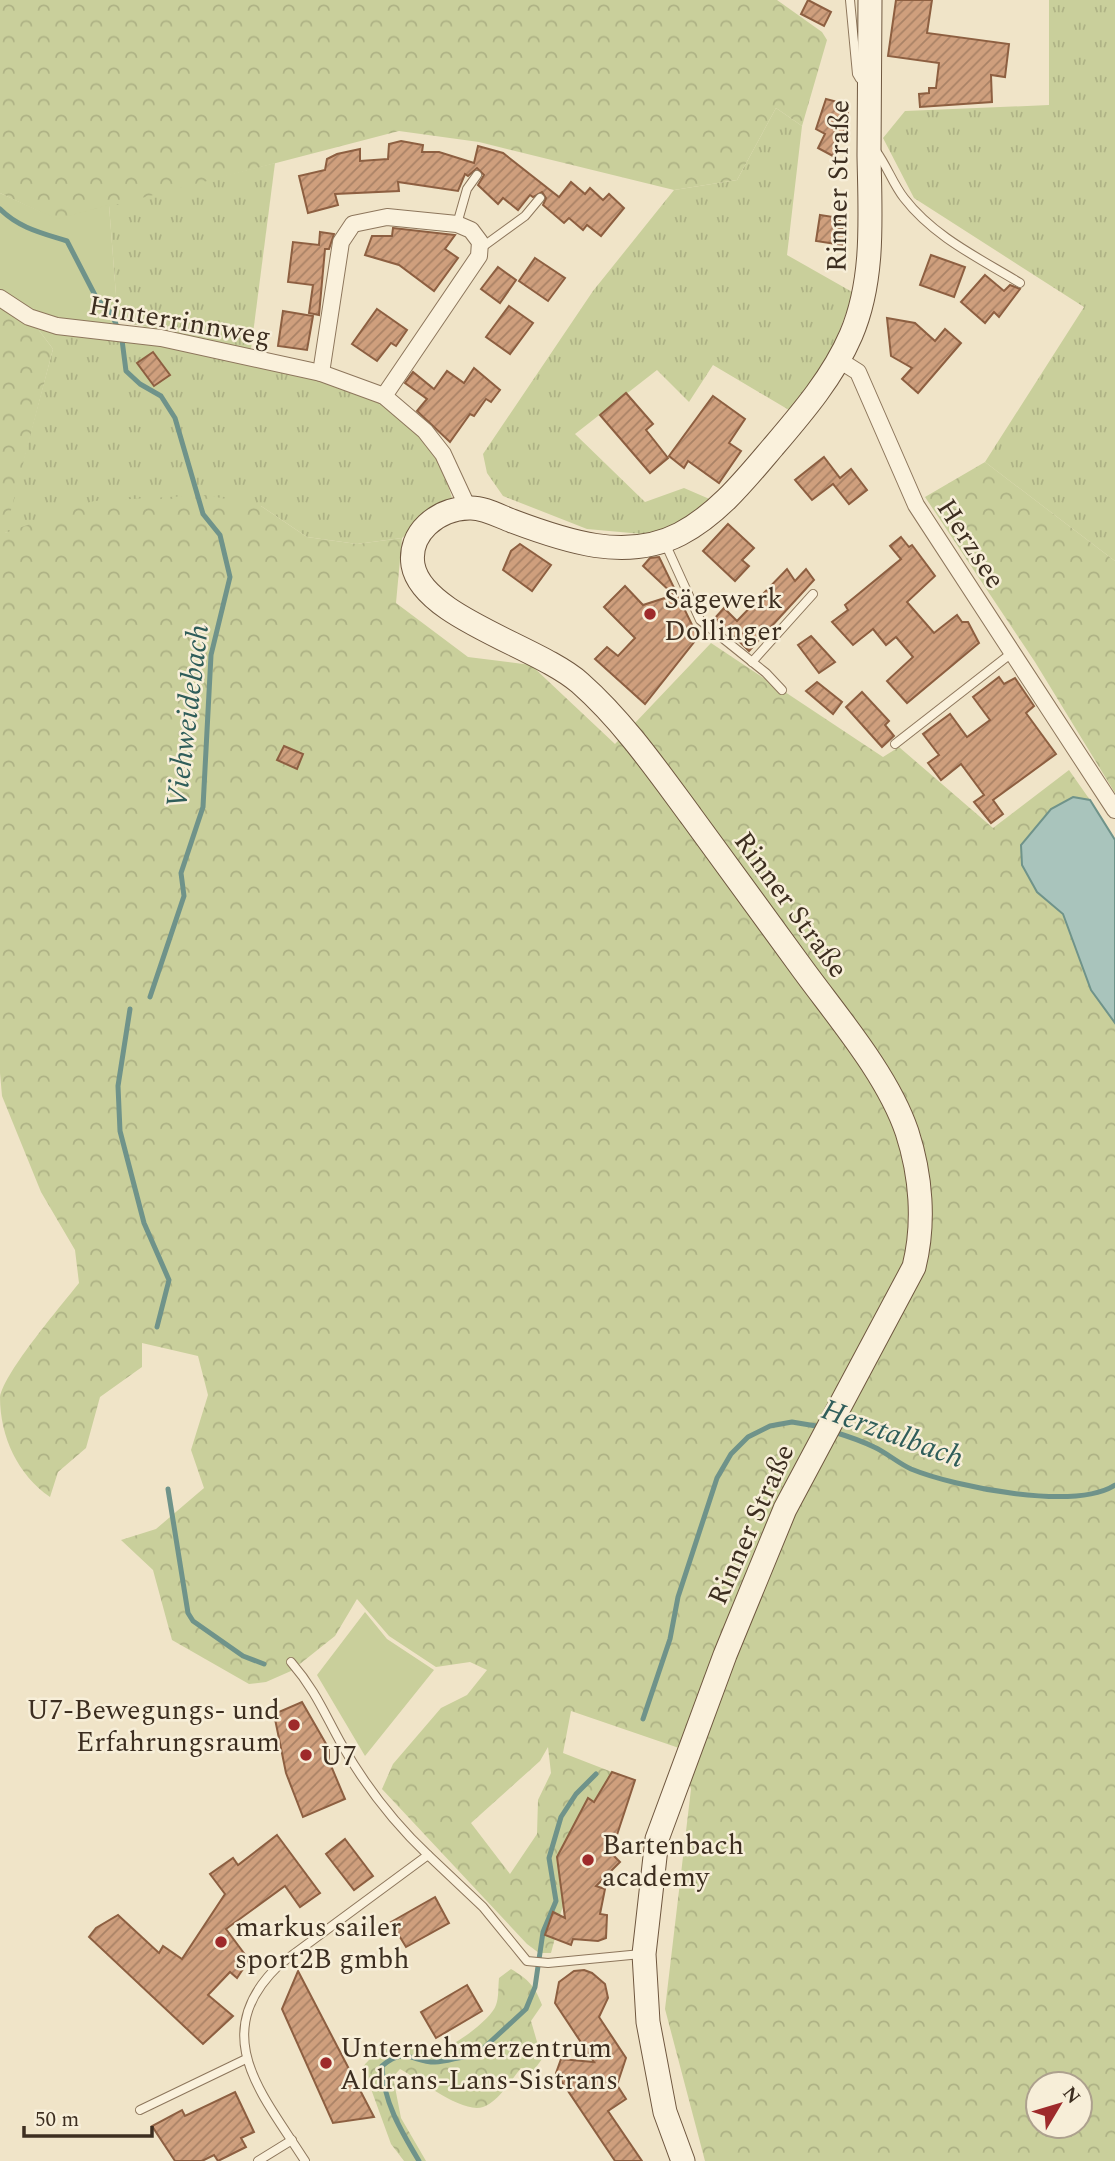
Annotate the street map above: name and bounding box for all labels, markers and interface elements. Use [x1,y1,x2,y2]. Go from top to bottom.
street label: Rinner Straße [815,99,862,273]
street label: Hinterrinnweg [85,284,274,359]
street label: Herzsee [925,490,1016,597]
place label: Sägewerk Dollinger [664,578,783,653]
marker: Sägewerk Dollinger [642,606,658,622]
water label: Viehweidebach [154,621,222,811]
street label: Rinner Straße [723,823,859,987]
water label: Herztalbach [815,1387,970,1481]
street label: Rinner Straße [697,1437,806,1612]
place label: U7-Bewegungs- und Erfahrungsraum [27,1689,280,1764]
marker: U7-Bewegungs- und Erfahrungsraum [286,1717,302,1733]
place label: U7 [320,1735,357,1778]
marker: U7 [298,1747,314,1763]
place label: Bartenbach academy [602,1824,744,1899]
marker: Bartenbach academy [580,1852,596,1868]
place label: markus sailer sport2B gmbh [235,1906,409,1981]
marker: markus sailer sport2B gmbh [213,1934,229,1950]
place label: Unternehmerzentrum Aldrans-Lans-Sistrans [340,2027,618,2102]
marker: Unternehmerzentrum Aldrans-Lans-Sistrans [318,2055,334,2071]
north arrow [1024,2070,1094,2140]
text: N [1055,2080,1087,2110]
scale bar [24,2094,152,2138]
text: 50 m [35,2104,79,2136]

